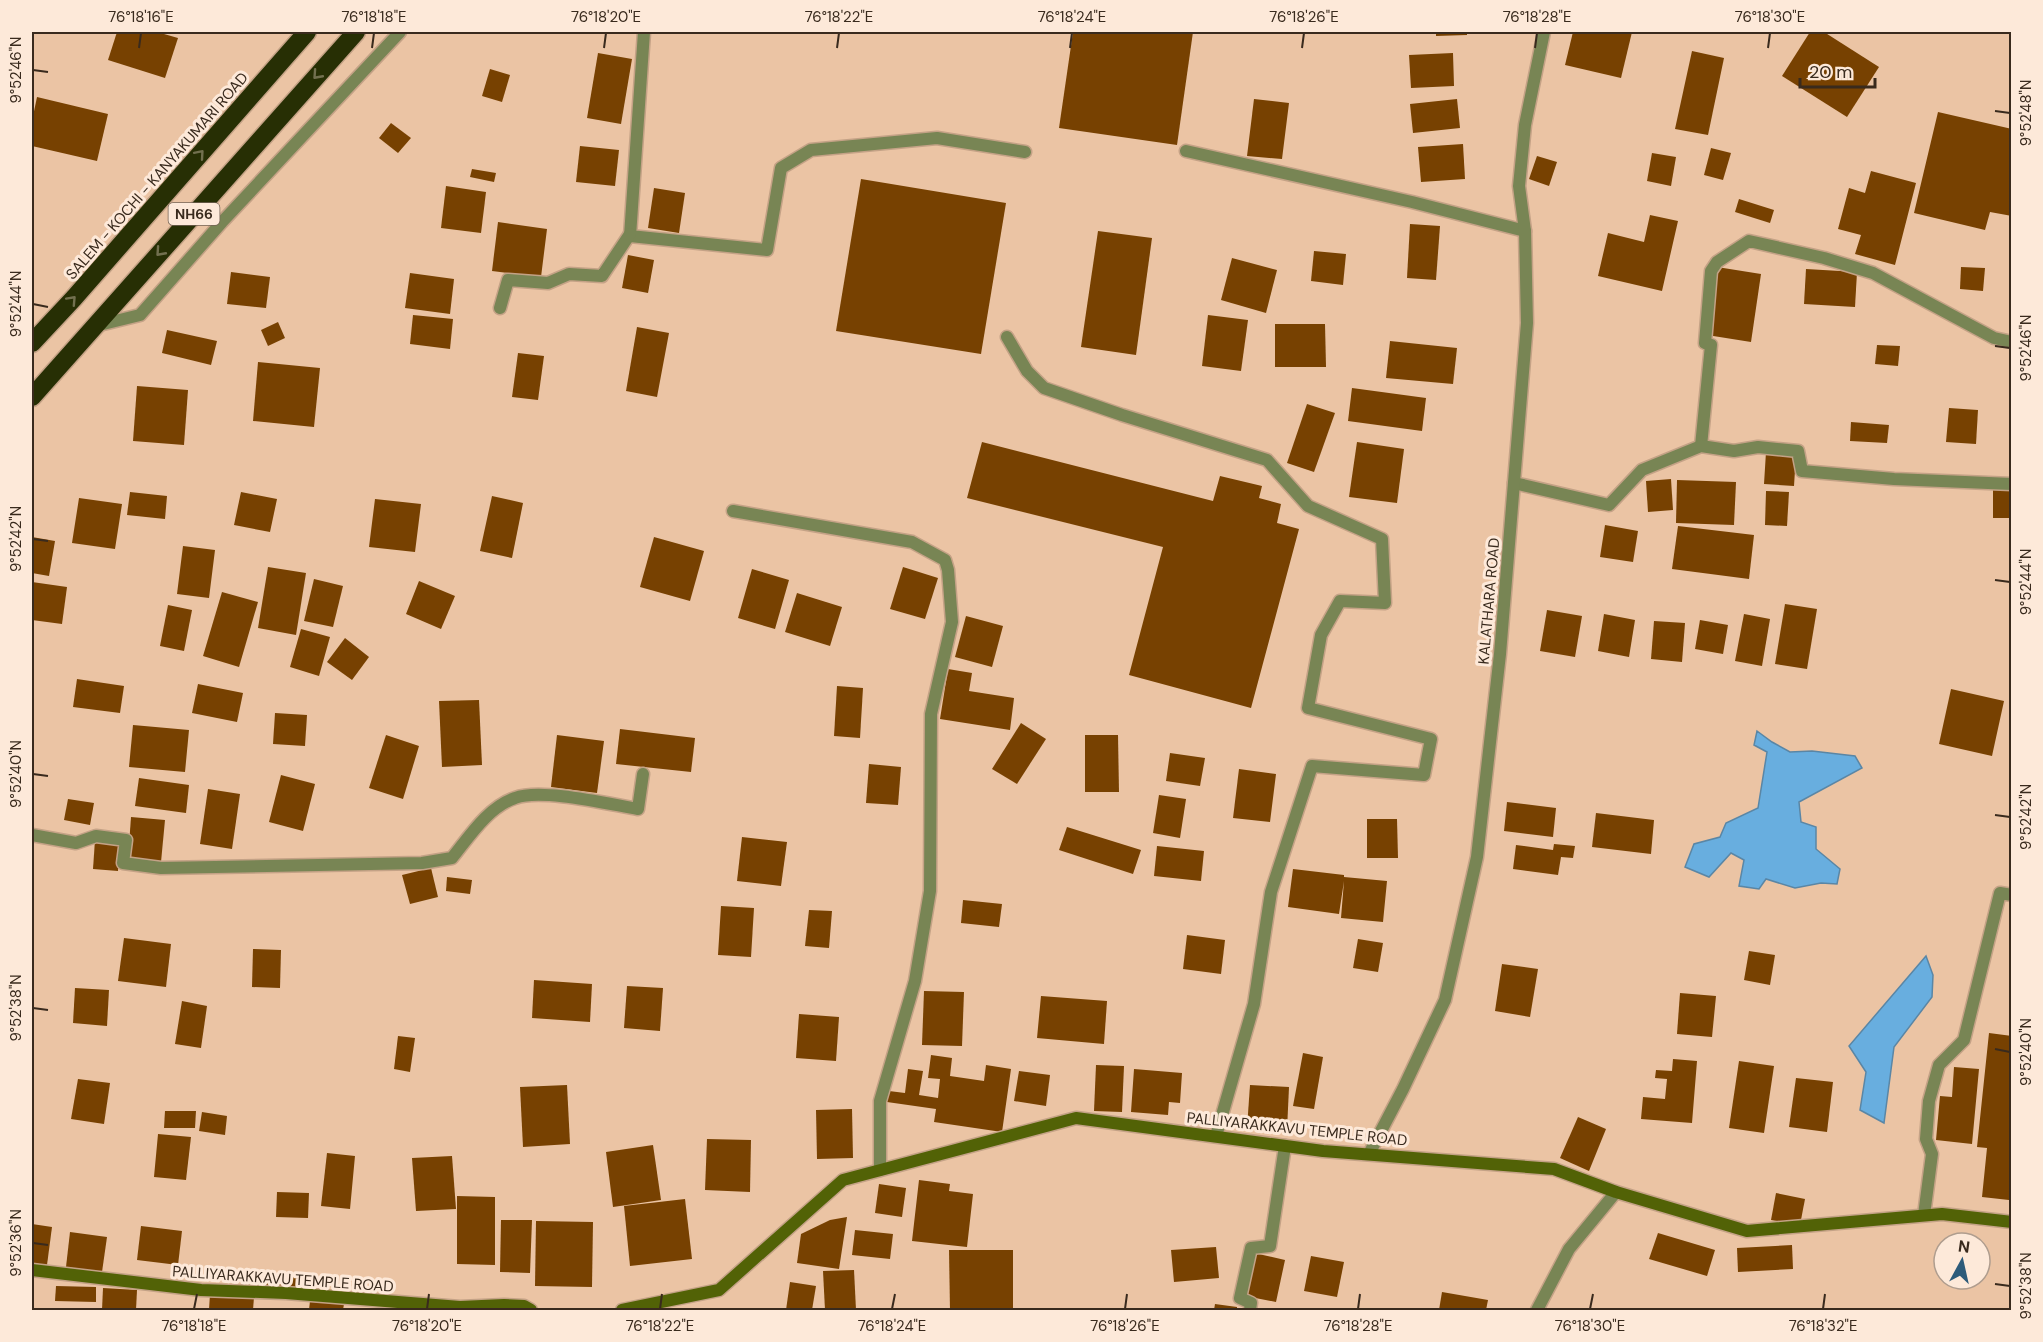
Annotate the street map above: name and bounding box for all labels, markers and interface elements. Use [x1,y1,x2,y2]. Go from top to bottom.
text: 76°18'16"E [108,7,174,27]
text: 76°18'18"E [341,7,407,27]
text: 76°18'20"E [571,7,641,27]
text: 76°18'22"E [805,7,873,27]
text: 76°18'24"E [1038,7,1106,27]
text: 76°18'26"E [1269,7,1339,27]
text: 76°18'28"E [1503,7,1571,27]
text: 76°18'30"E [1735,7,1805,27]
text: 9°52'46"N [6,37,26,103]
scale bar [1800,51,1875,89]
text: 20 m [1809,60,1852,84]
street label: SALEM - KOCHI - KANYAKUMARI ROAD [61,68,253,284]
one-way arrow [314,68,325,79]
text: 9°52'48"N [2016,80,2036,146]
one-way arrow [193,150,204,161]
road number: NH66 [168,203,220,225]
one-way arrow [156,245,167,256]
text: 9°52'44"N [6,271,26,337]
one-way arrow [64,297,75,308]
text: 9°52'46"N [2016,315,2036,381]
text: 9°52'42"N [6,506,26,572]
street label: KALATHARA ROAD [1474,537,1504,665]
text: 9°52'44"N [2016,549,2036,615]
text: 9°52'40"N [6,740,26,808]
text: 9°52'42"N [2016,784,2036,850]
text: 9°52'38"N [6,974,26,1042]
text: 9°52'40"N [2016,1018,2036,1086]
street label: PALLIYARAKKAVU TEMPLE ROAD [1186,1107,1408,1151]
text: 9°52'36"N [6,1209,26,1277]
north arrow [1932,1231,1992,1291]
text: N [1957,1235,1971,1258]
text: 9°52'38"N [2016,1252,2036,1320]
street label: PALLIYARAKKAVU TEMPLE ROAD [172,1261,394,1297]
text: 76°18'18"E [161,1316,227,1336]
text: 76°18'20"E [392,1316,462,1336]
text: 76°18'22"E [626,1316,694,1336]
text: 76°18'24"E [858,1316,926,1336]
text: 76°18'26"E [1090,1316,1160,1336]
text: 76°18'28"E [1324,1316,1392,1336]
text: 76°18'30"E [1555,1316,1625,1336]
text: 76°18'32"E [1789,1316,1857,1336]

